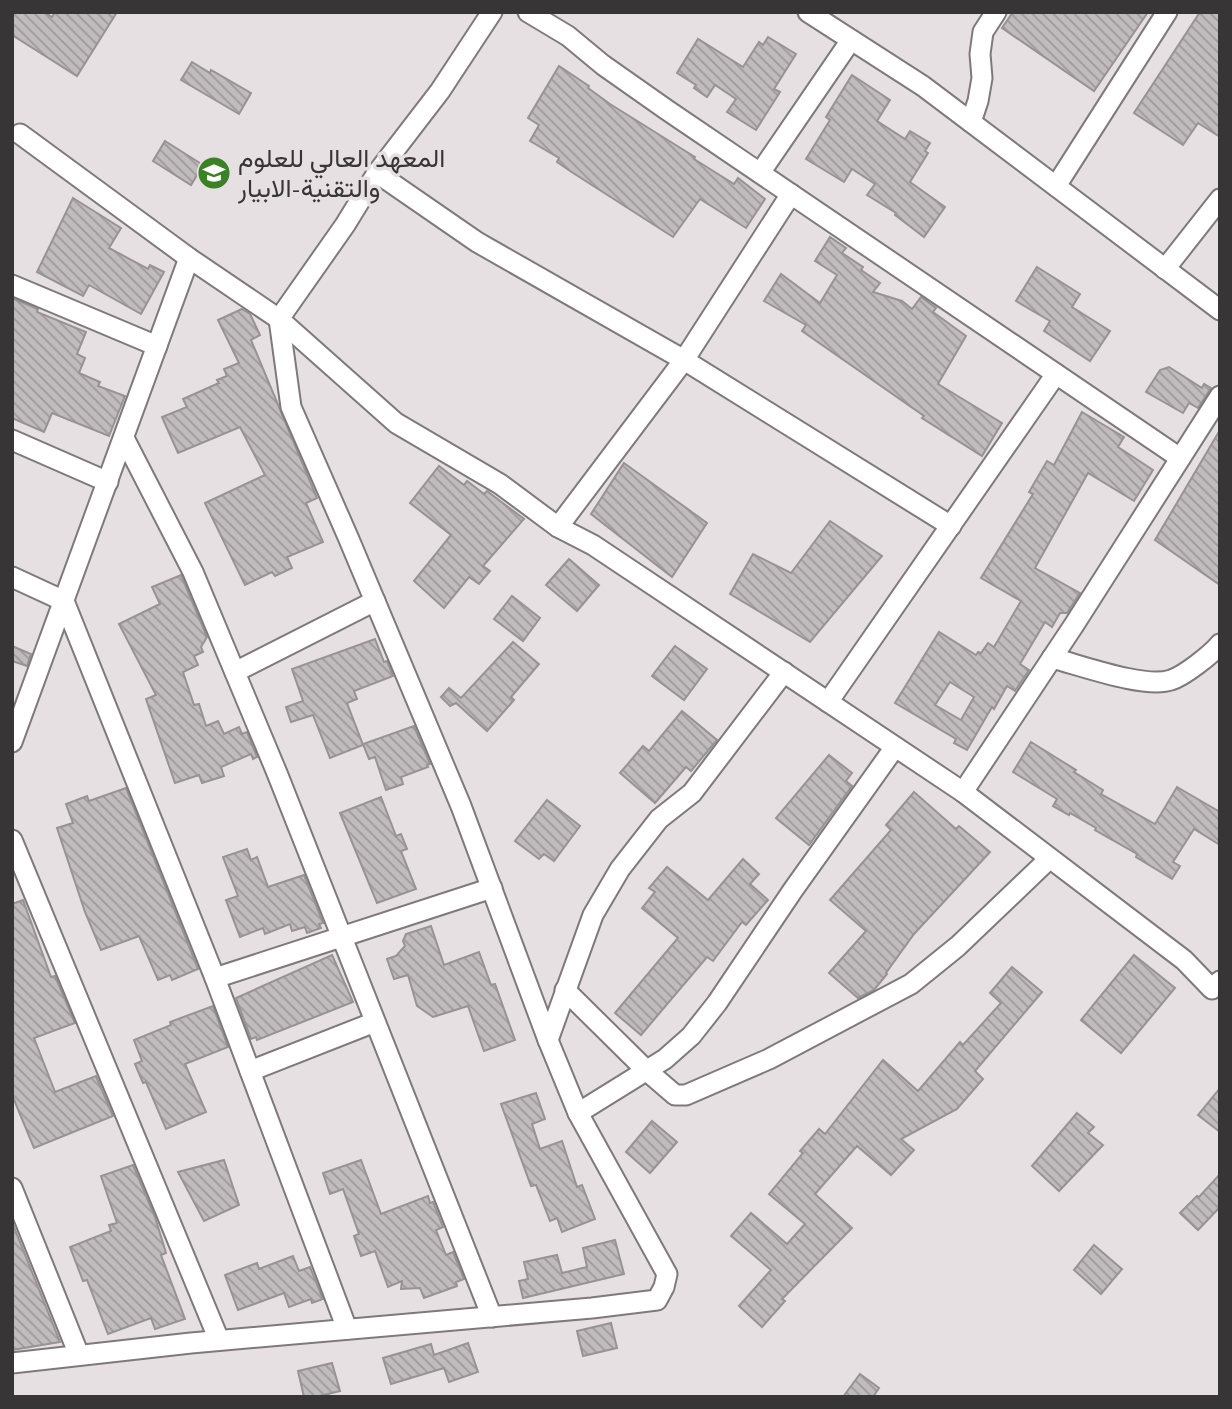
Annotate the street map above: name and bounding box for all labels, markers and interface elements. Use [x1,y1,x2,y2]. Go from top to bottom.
place label: المعهد العالي للعلوم والتقنية-الابيار [237,142,445,204]
school or university icon: المعهد العالي للعلوم والتقنية-الابيار [195,154,233,192]

